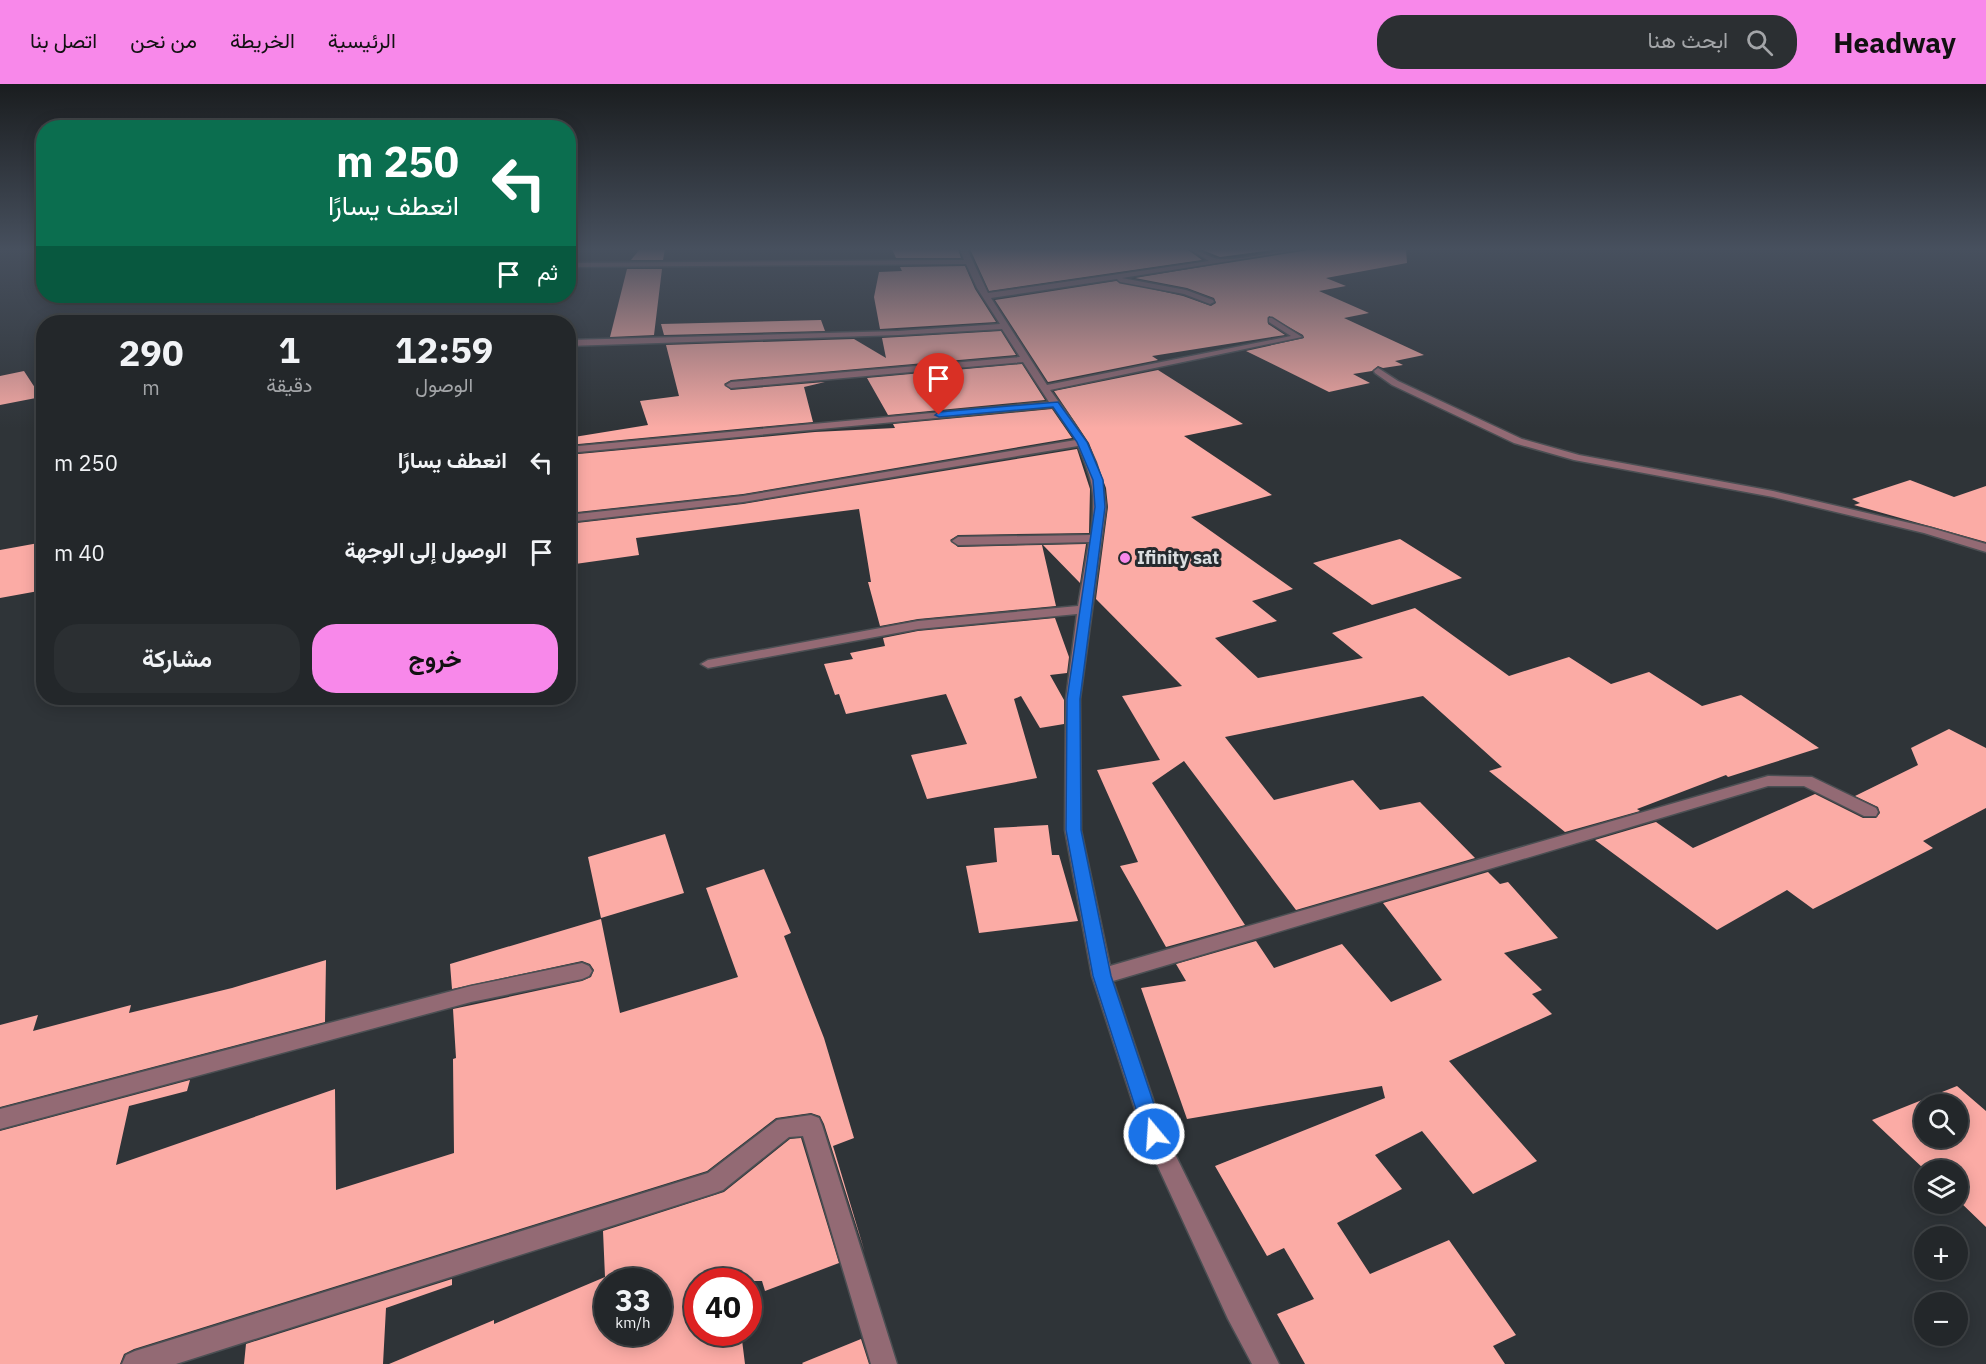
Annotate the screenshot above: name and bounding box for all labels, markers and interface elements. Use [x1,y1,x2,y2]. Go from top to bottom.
search box [1377,15,1797,69]
text: Headway [1833,24,1956,61]
text: ابحث هنا [1648,25,1728,54]
text: اتصل بنا [30,26,97,54]
text: من نحن [130,26,197,54]
text: الخريطة [230,26,295,54]
text: الرئيسية [328,26,396,54]
icon: search [1743,26,1776,59]
text: 250 m [336,134,459,189]
icon: left [480,144,558,222]
text: انعطف يسارًا [328,187,459,222]
text: ثم [537,257,558,286]
icon: arrive [492,258,525,291]
text: 1 [278,326,300,373]
text: 12:59 [395,326,493,373]
text: 290 [119,329,184,376]
pin [913,353,964,415]
icon: arrive [922,362,955,395]
text: دقيقة [266,371,312,398]
text: الوصول [415,371,473,398]
text: m [142,374,160,401]
text: انعطف يسارًا [398,445,507,474]
icon: left [525,446,558,479]
text: 250 m [54,448,118,477]
text: الوصول إلى الوجهة [345,535,507,564]
icon: arrive [525,536,558,569]
text: 40 m [54,538,105,567]
place label: Ifinity sat [1137,546,1219,569]
marker: Ifinity sat [1118,551,1132,565]
button: مشاركة [54,624,300,693]
button: خروج [312,624,558,693]
map controls [1914,1094,1968,1346]
button: search [1914,1094,1968,1148]
position arrow [1122,1102,1186,1166]
button: layers [1914,1160,1968,1214]
button: + [1914,1226,1968,1280]
speed limit sign: 40 [684,1268,762,1346]
text: 33 [615,1280,651,1319]
button: − [1914,1292,1968,1346]
text: km/h [615,1313,651,1332]

